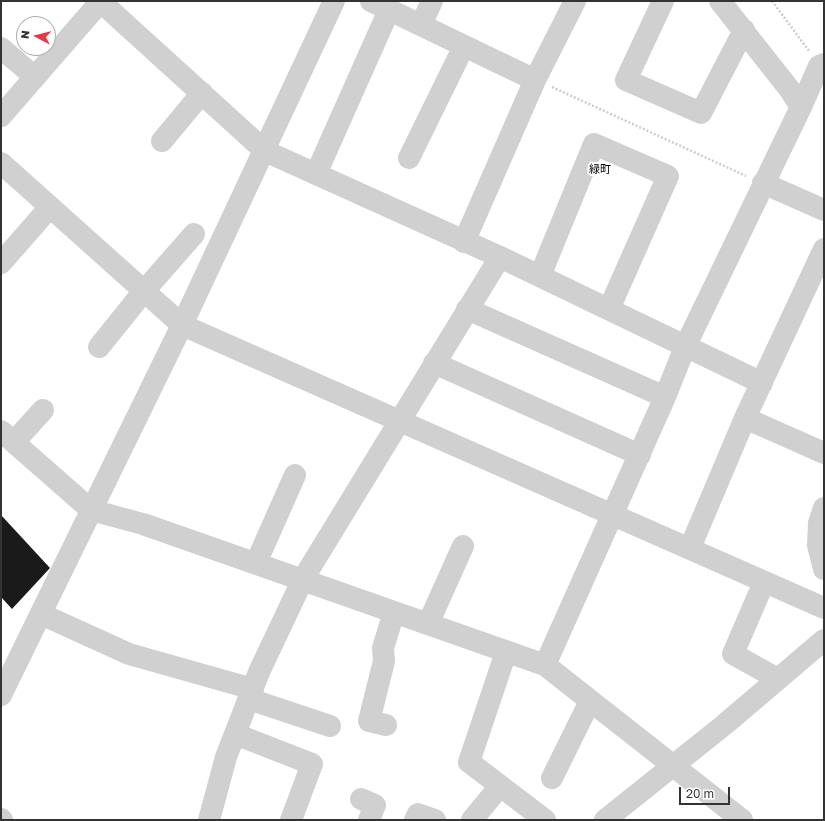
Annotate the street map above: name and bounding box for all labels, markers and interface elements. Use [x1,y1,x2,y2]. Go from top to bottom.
north arrow [16,16,56,56]
text: N [18,30,32,40]
district label: 緑町 [589,163,611,177]
scale bar [681,779,732,805]
text: 20 m [686,786,714,801]

